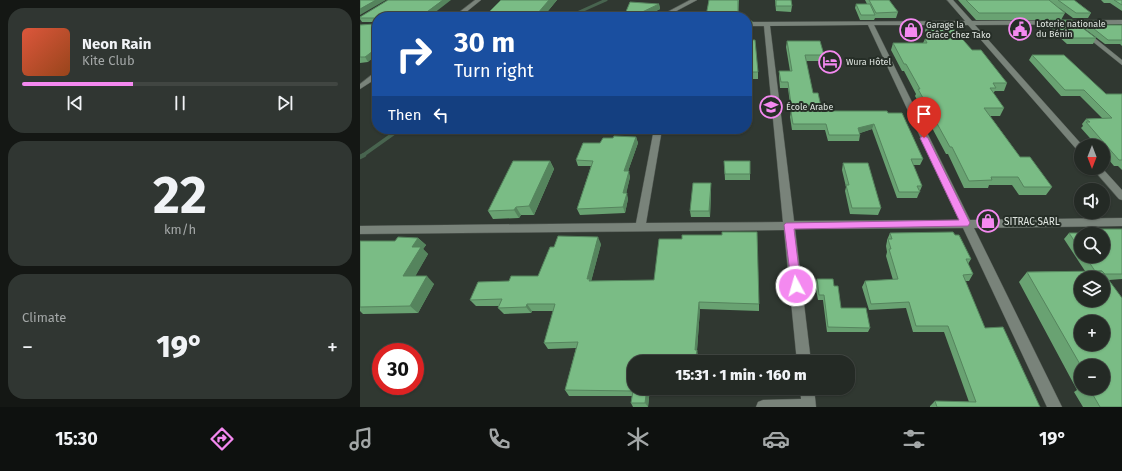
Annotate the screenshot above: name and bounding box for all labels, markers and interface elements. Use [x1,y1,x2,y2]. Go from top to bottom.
public building icon: Loterie nationale du Bénin [1007,16,1033,42]
shop icon: Garage la Grâce chez Tako [898,17,924,43]
place label: Loterie nationale du Bénin [1036,19,1106,39]
place label: Garage la Grâce chez Tako [926,20,991,40]
text: 30 m [454,26,515,59]
icon: right [388,28,440,80]
text: Neon Rain [82,35,151,53]
hotel icon: Wura Hôtel [817,49,843,75]
text: Kite Club [82,53,135,68]
place label: Wura Hôtel [846,57,891,67]
text: Turn right [454,60,534,82]
icon: previous [64,92,86,114]
icon: pause [169,92,191,114]
icon: next [274,92,296,114]
school or university icon: École Arabe [758,94,784,120]
pin [907,97,941,138]
place label: École Arabe [786,101,833,112]
icon: arrive [913,103,935,125]
icon: left [430,104,452,126]
text: Then [388,106,422,124]
north arrow [1074,139,1110,175]
map controls [1074,139,1110,395]
text: 22 [153,164,207,227]
button: sound [1074,183,1110,219]
shop icon: SITRAC SARL [975,208,1001,234]
place label: SITRAC SARL [1004,216,1060,228]
text: km/h [164,222,196,237]
button: search [1074,227,1110,263]
position arrow [775,265,817,307]
button: layers [1074,271,1110,307]
text: Climate [22,310,66,325]
button: + [1074,315,1110,351]
text: 19° [157,329,203,365]
text: − [22,334,33,361]
text: + [327,334,338,361]
speed limit sign: 30 [372,343,424,395]
button: − [1074,359,1110,395]
text: 15:31 · 1 min · 160 m [675,366,807,384]
icon: directions [208,425,236,453]
icon: music [347,425,375,453]
icon: phone [485,425,513,453]
icon: climate [624,425,652,453]
icon: car [762,425,790,453]
icon: filters [900,425,928,453]
text: 15:30 [55,428,98,450]
text: 19° [1039,428,1067,450]

